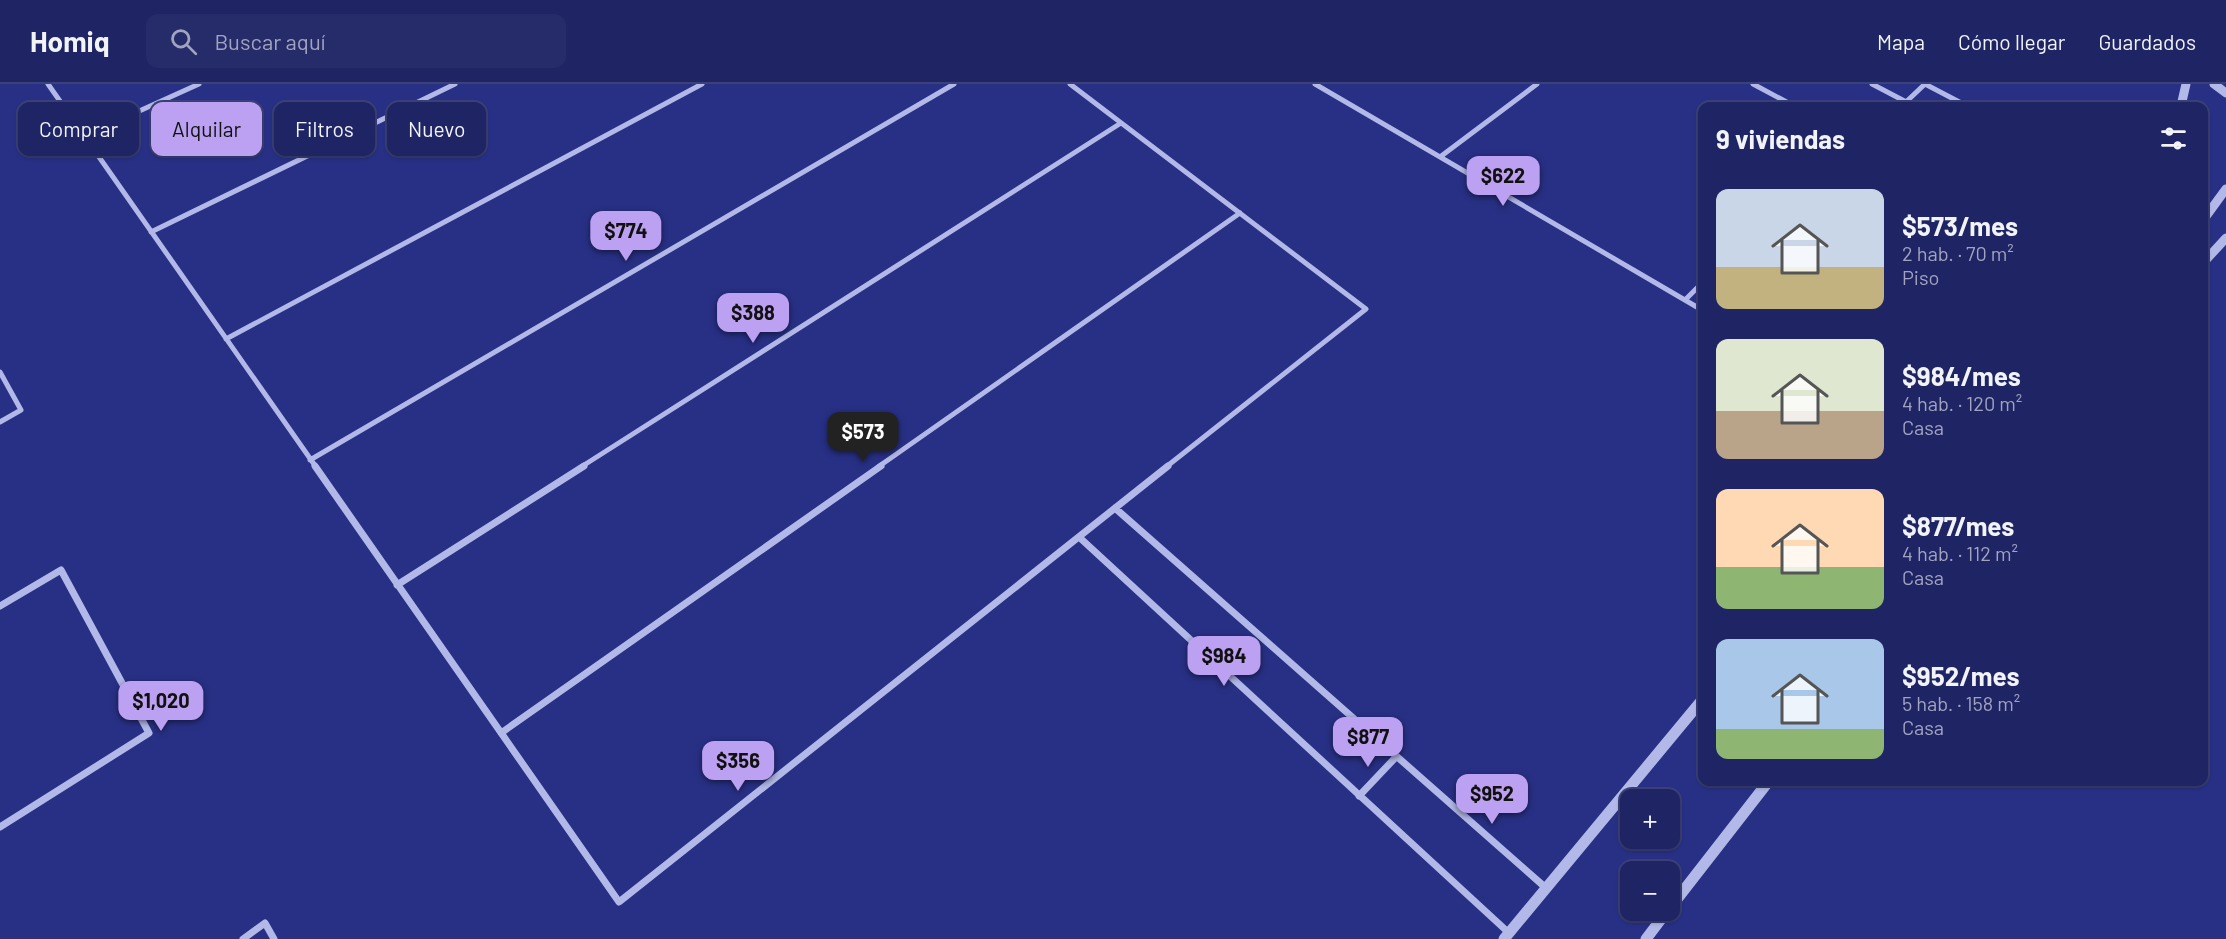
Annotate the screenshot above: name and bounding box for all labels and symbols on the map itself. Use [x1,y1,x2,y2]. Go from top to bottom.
pin: $622 [1467,156,1539,207]
pin: $774 [590,211,662,262]
pin: $388 [717,293,789,344]
pin: $573 [827,412,899,463]
pin: $984 [1188,636,1260,687]
pin: $1,020 [112,681,210,732]
pin: $877 [1332,717,1404,768]
pin: $356 [702,741,774,792]
pin: $952 [1456,774,1528,825]

